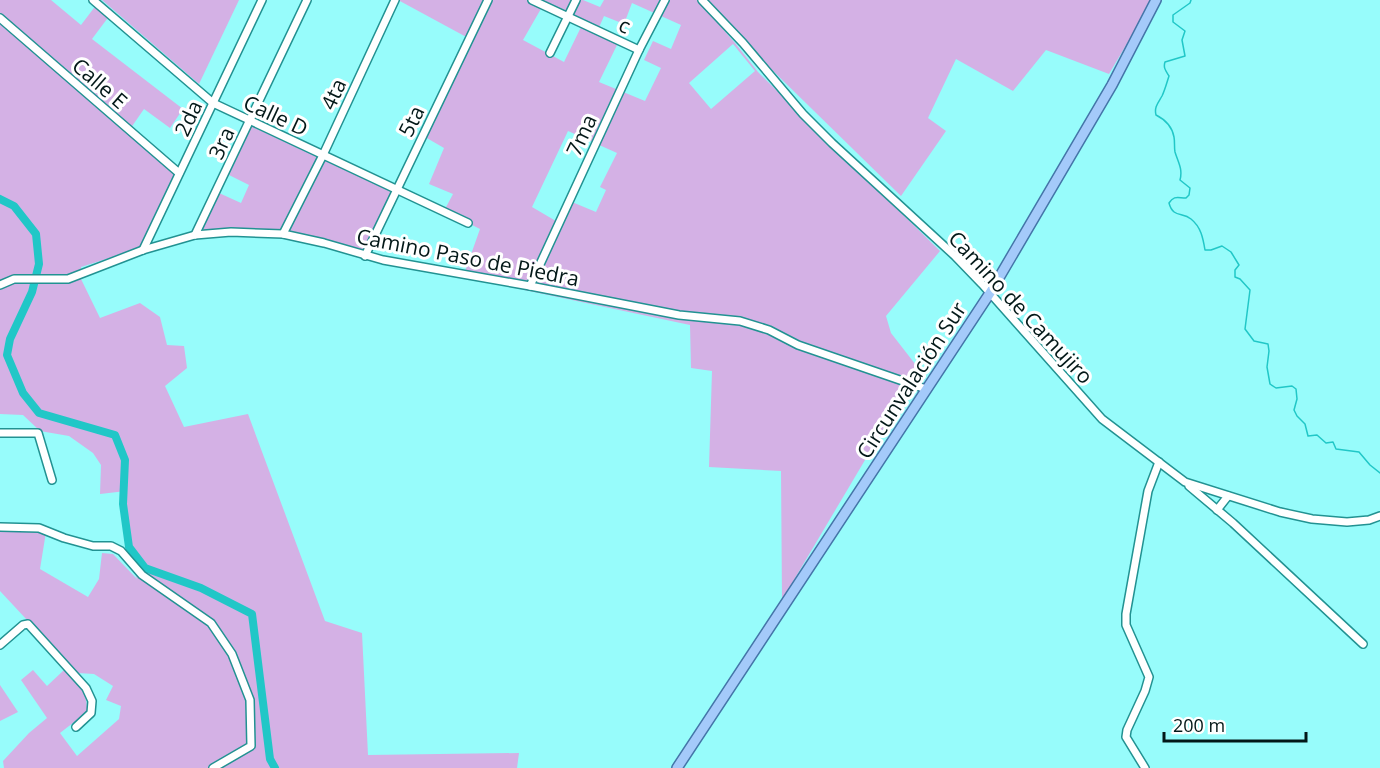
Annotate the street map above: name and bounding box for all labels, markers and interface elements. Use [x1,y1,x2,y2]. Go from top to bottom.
street label: c [615,10,635,40]
street label: Calle E [67,51,133,115]
street label: 4ta [314,74,352,114]
street label: Calle D [239,88,313,142]
street label: 2da [168,96,208,140]
street label: 5ta [392,101,430,141]
street label: 7ma [559,110,603,160]
street label: 3ra [201,122,241,164]
street label: Camino Paso de Piedra [354,222,582,292]
street label: Camino de Camujiro [943,224,1099,390]
street label: Circunvalación Sur [850,296,972,464]
scale bar [1164,705,1306,743]
text: 200 m [1173,713,1225,737]

